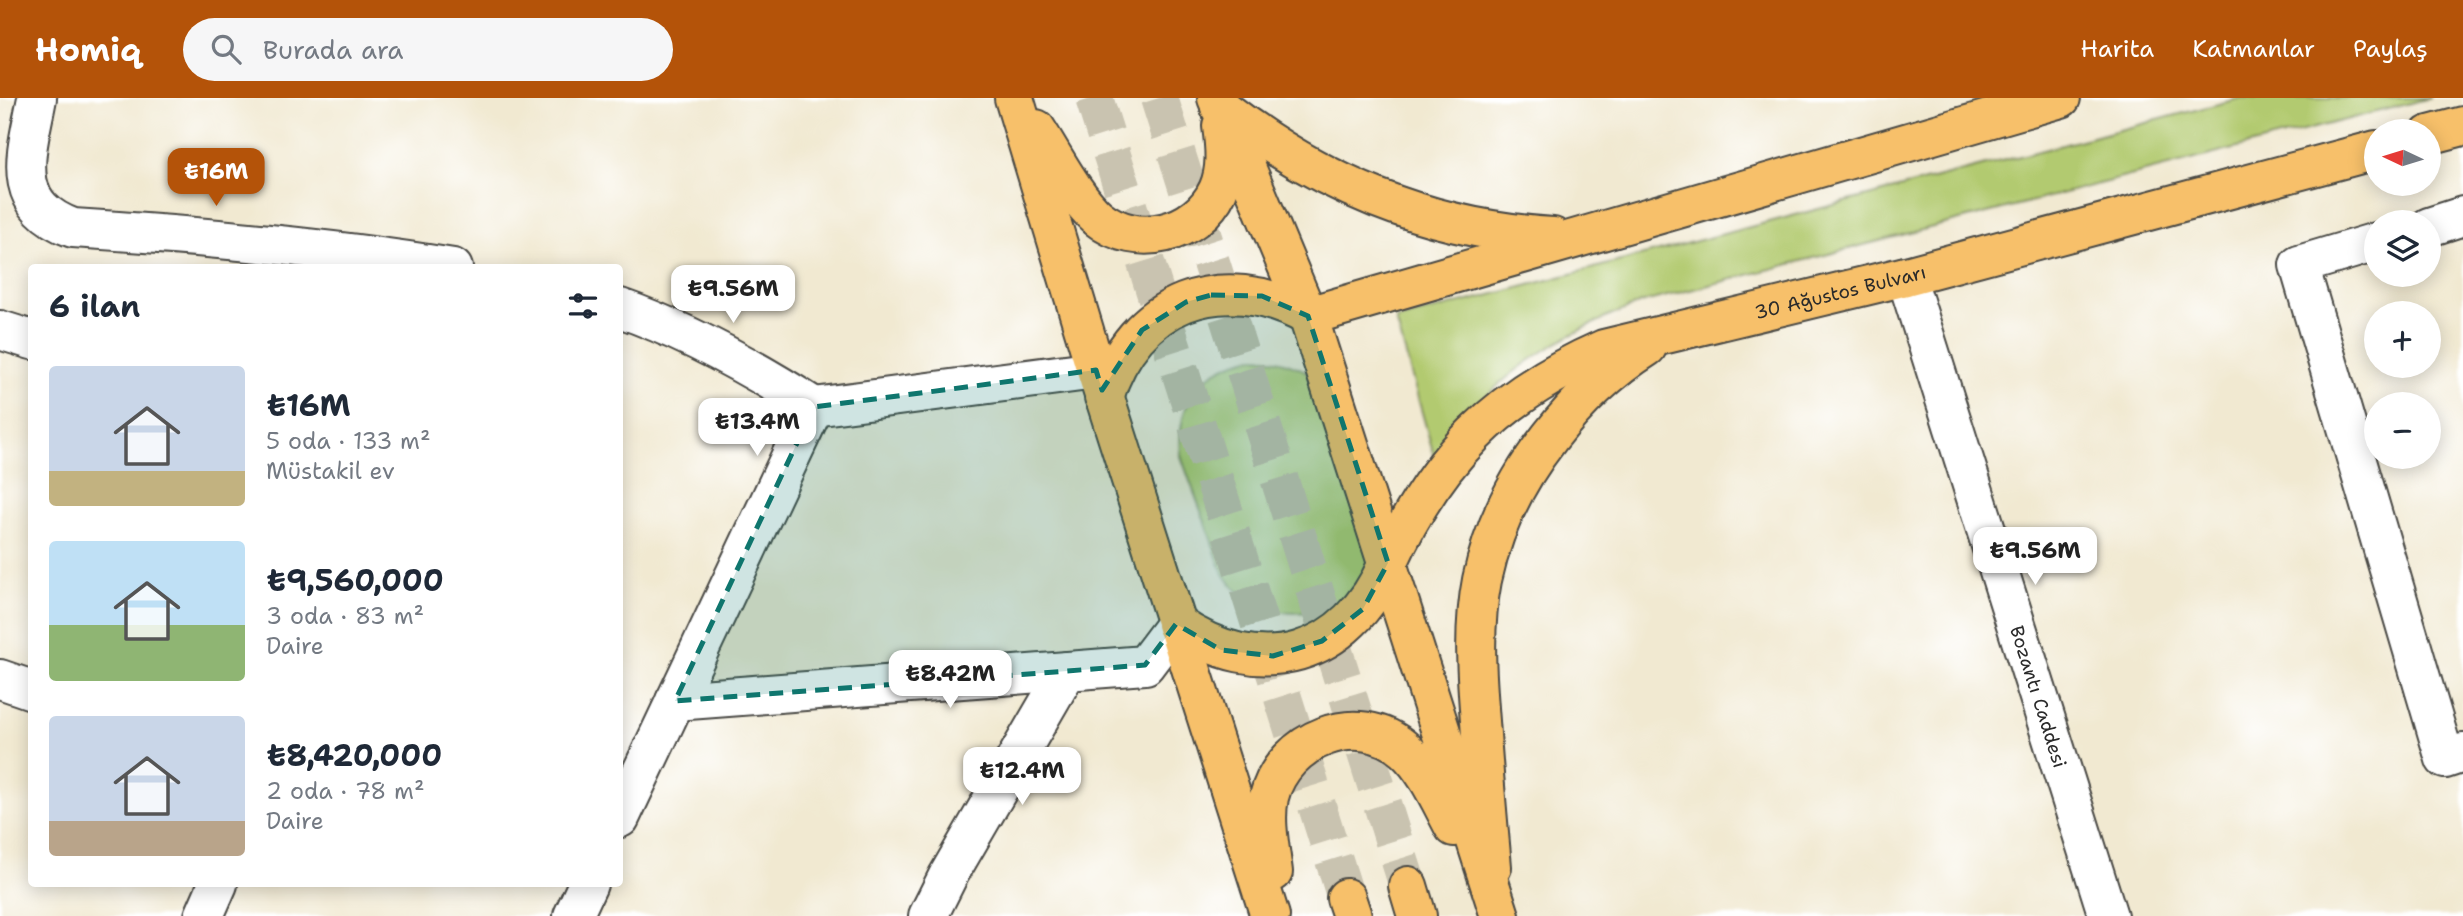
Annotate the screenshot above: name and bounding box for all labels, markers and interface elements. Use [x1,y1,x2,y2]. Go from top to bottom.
search box [183,18,673,81]
text: Homiq [35,27,141,72]
icon: search [207,30,245,68]
text: Burada ara [263,32,404,67]
text: Harita [2081,33,2154,65]
text: Katmanlar [2192,33,2315,65]
text: Paylaş [2353,33,2428,65]
north arrow [2364,119,2441,196]
map controls [2364,119,2441,469]
pin: ₺16M [175,148,257,208]
text: ₺16M [184,156,248,186]
button: layers [2364,210,2441,287]
street label: 30 Ağustos Bulvarı [1752,259,1929,325]
pin: ₺9.56M [676,266,790,325]
text: ₺9.56M [687,273,779,303]
text: 6 ilan [49,286,140,327]
icon: filters [564,287,602,325]
button: + [2364,301,2441,378]
text: ₺16M [266,385,350,426]
button: − [2364,392,2441,469]
icon: home [105,394,189,478]
pin: ₺13.4M [700,398,814,458]
text: ₺13.4M [714,406,800,436]
text: 5 oda · 133 m² [266,426,431,456]
text: Müstakil ev [266,456,395,486]
pin: ₺9.56M [1978,528,2092,587]
text: ₺9.56M [1989,535,2081,565]
text: ₺9,560,000 [266,560,444,601]
icon: home [105,569,189,653]
text: 3 oda · 83 m² [266,601,424,631]
street label: Bozantı Caddesi [2004,622,2072,771]
text: Daire [266,631,324,661]
pin: ₺8.42M [893,650,1007,710]
text: ₺8.42M [905,658,995,688]
text: ₺8,420,000 [266,735,442,776]
icon: home [105,744,189,828]
pin: ₺12.4M [965,748,1079,807]
text: ₺12.4M [979,755,1065,785]
text: 2 oda · 78 m² [266,776,425,806]
text: Daire [266,806,324,836]

